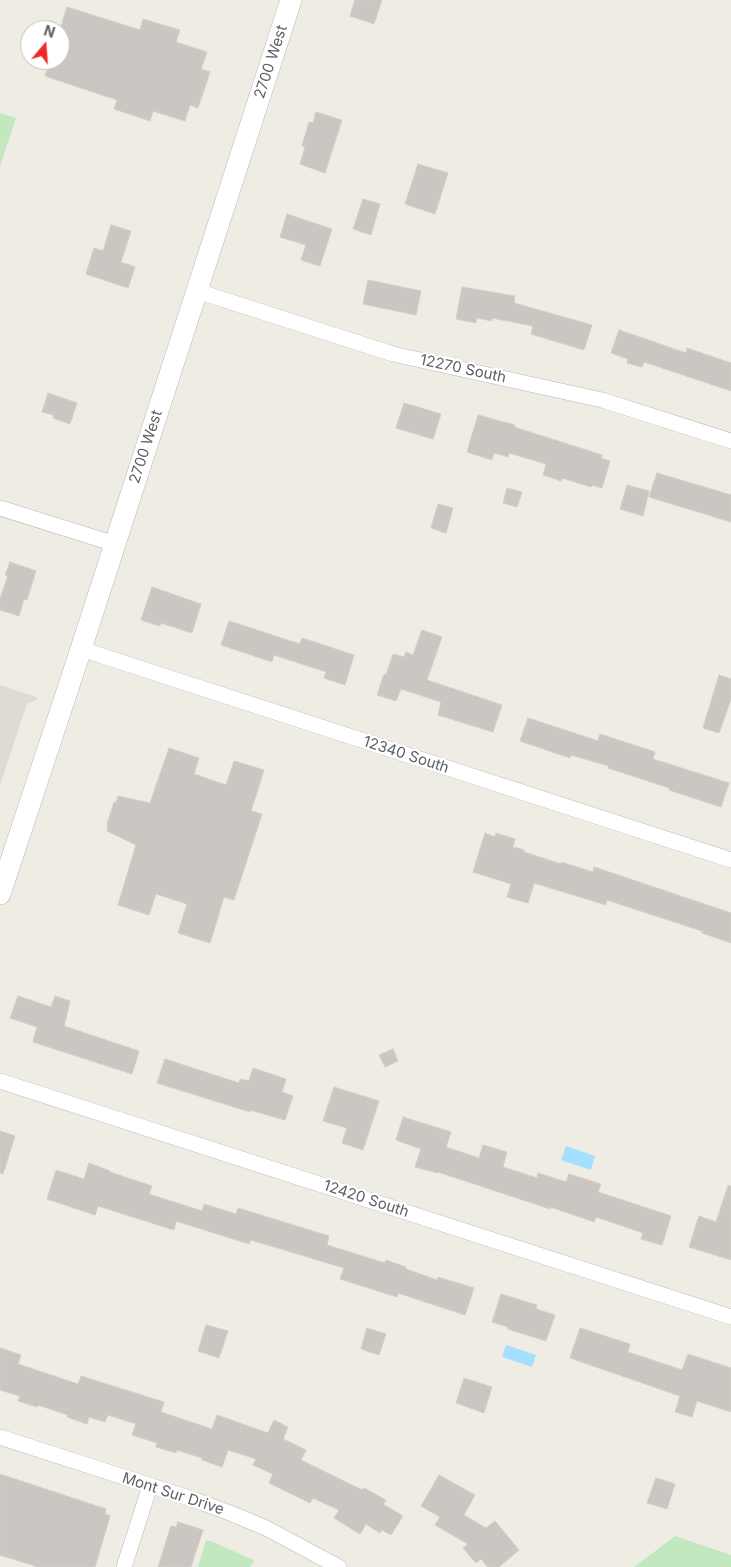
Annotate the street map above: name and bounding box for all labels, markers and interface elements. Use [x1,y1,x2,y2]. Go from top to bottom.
north arrow [20,20,70,70]
text: N [42,21,57,41]
street label: 2700 West [251,23,291,101]
street label: 12270 South [418,351,508,387]
street label: 2700 West [126,408,166,486]
street label: 12340 South [361,733,451,777]
street label: 12420 South [321,1177,411,1221]
street label: Mont Sur Drive [120,1469,226,1519]

